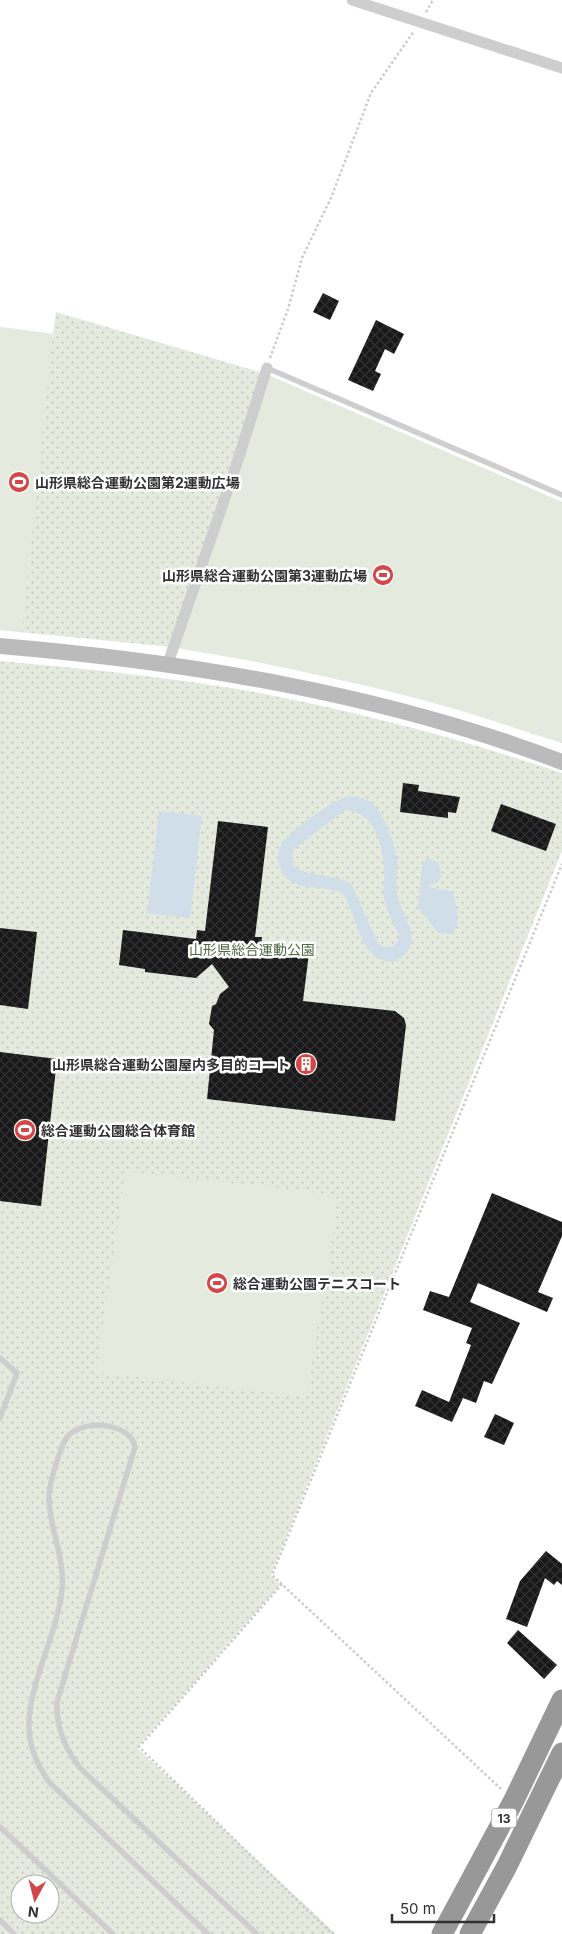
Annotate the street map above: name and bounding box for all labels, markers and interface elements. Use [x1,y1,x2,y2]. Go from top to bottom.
sports icon: 山形県総合運動公園第2運動広場 [7,470,31,494]
place label: 山形県総合運動公園第2運動広場 [35,474,240,491]
sports icon: 山形県総合運動公園第3運動広場 [371,563,395,587]
place label: 山形県総合運動公園第3運動広場 [162,567,367,584]
park label: 山形県総合運動公園 [189,941,315,958]
building icon: 山形県総合運動公園屋内多目的コート [294,1052,318,1076]
place label: 山形県総合運動公園屋内多目的コート [52,1056,290,1073]
sports icon: 総合運動公園総合体育館 [13,1118,37,1142]
place label: 総合運動公園総合体育館 [41,1122,195,1139]
sports icon: 総合運動公園テニスコート [205,1271,229,1295]
place label: 総合運動公園テニスコート [233,1275,401,1292]
road number: 13 [492,1809,516,1828]
north arrow [10,1874,60,1924]
scale bar [392,1892,494,1924]
text: 50 m [400,1899,436,1918]
text: N [27,1903,40,1921]

